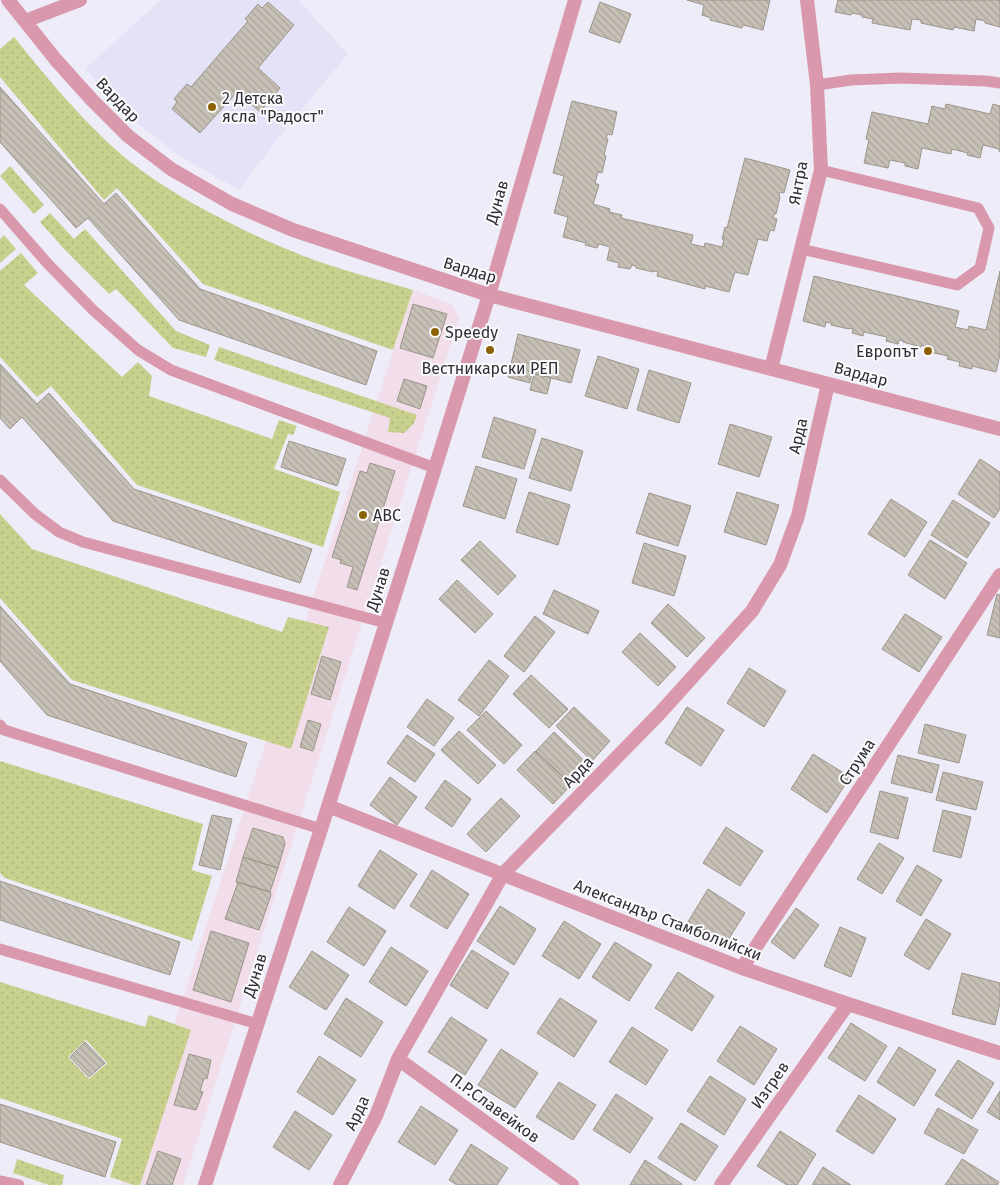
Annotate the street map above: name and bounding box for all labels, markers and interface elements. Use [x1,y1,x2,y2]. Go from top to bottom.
street label: Вардар [92,74,144,126]
place label: 2 Детска ясла "Радост" [222,89,324,126]
marker: 2 Детска ясла "Радост" [206,101,218,113]
street label: Янтра [784,159,812,207]
street label: Дунав [481,178,512,227]
street label: Вардар [441,253,499,287]
place label: Speedy [445,323,498,342]
marker: Speedy [429,326,441,338]
place label: Европът [856,342,919,361]
marker: Вестникарски РЕП [484,344,496,356]
marker: Европът [922,345,934,357]
street label: Вардар [832,358,890,390]
place label: Вестникарски РЕП [421,359,559,378]
street label: Арда [785,416,811,456]
place label: ABC [373,506,401,525]
marker: ABC [357,509,369,521]
street label: Дунав [362,565,394,614]
street label: Струма [835,735,879,789]
street label: Арда [559,752,597,792]
street label: Александър Стамболийски [571,875,765,965]
street label: Дунав [239,951,271,1000]
street label: Изгрев [747,1058,793,1112]
street label: П.Р.Славейков [446,1069,544,1147]
street label: Арда [341,1093,373,1133]

